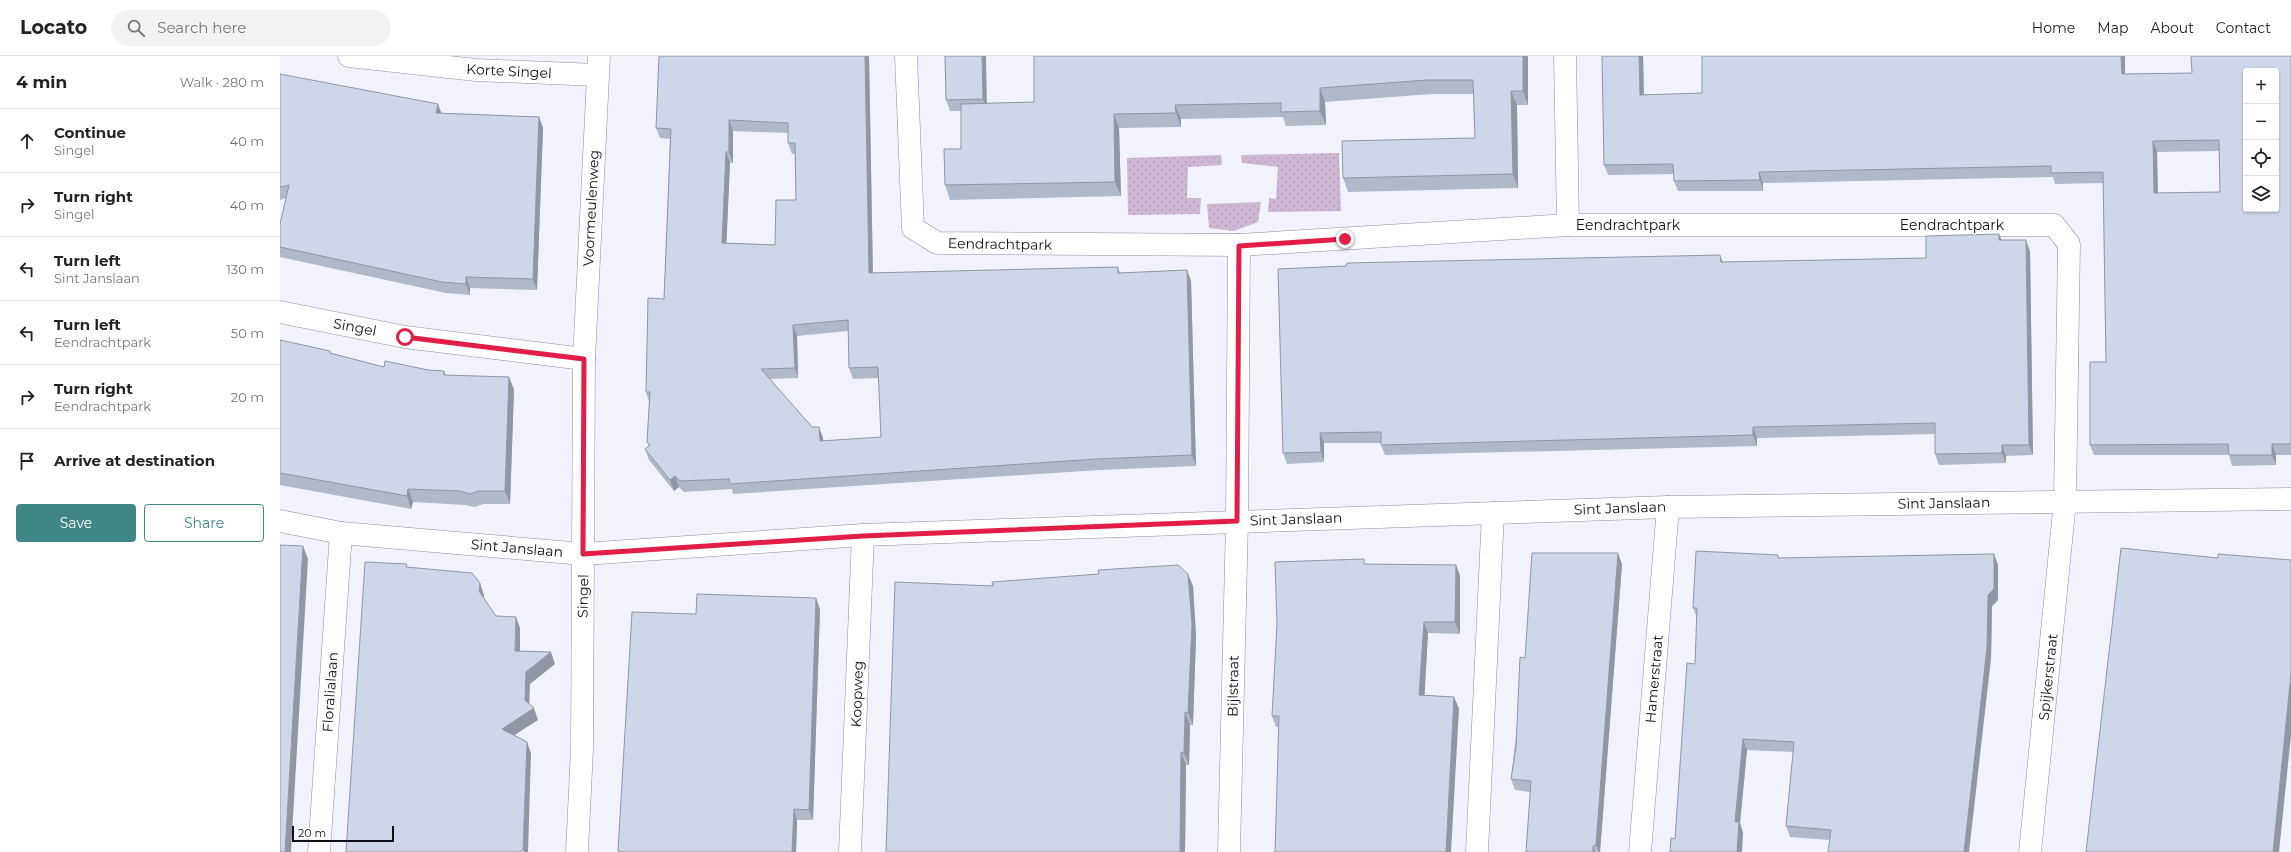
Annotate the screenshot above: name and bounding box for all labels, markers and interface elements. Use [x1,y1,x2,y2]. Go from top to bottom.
search box [111,10,391,46]
text: Locato [20,16,87,39]
icon: search [125,17,147,39]
text: Search here [157,18,246,37]
text: Home [2032,19,2075,37]
text: Map [2097,19,2128,37]
text: About [2150,19,2194,37]
text: Contact [2216,19,2271,37]
street label: Korte Singel [466,60,552,82]
map controls [2243,68,2279,212]
button: + [2243,68,2279,104]
text: 4 min [16,72,67,92]
text: Walk · 280 m [180,74,264,90]
button: − [2243,104,2279,140]
text: Continue [54,123,126,142]
icon: ahead [16,130,38,152]
text: 40 m [230,133,264,149]
button: locate [2243,140,2279,176]
text: Singel [54,142,95,158]
street label: Voormeulenweg [579,149,603,267]
button: layers [2243,176,2279,212]
text: Turn right [54,187,133,206]
icon: right [16,194,38,216]
text: 40 m [230,197,264,213]
text: Singel [54,206,95,222]
street label: Eendrachtpark [1576,216,1681,234]
street label: Eendrachtpark [1900,216,2005,234]
route end [1336,230,1354,248]
street label: Eendrachtpark [948,234,1053,254]
text: Turn left [54,251,121,270]
icon: left [16,258,38,280]
text: 130 m [226,261,264,277]
text: Sint Janslaan [54,270,140,286]
street label: Singel [332,314,378,340]
text: Turn left [54,315,121,334]
icon: left [16,322,38,344]
text: 50 m [231,325,264,341]
route start [396,328,414,346]
text: Eendrachtpark [54,334,151,350]
text: Turn right [54,379,133,398]
icon: right [16,386,38,408]
text: 20 m [231,389,264,405]
text: Eendrachtpark [54,398,151,414]
icon: arrive [16,450,38,472]
text: Arrive at destination [54,451,215,470]
street label: Sint Janslaan [1898,493,1990,513]
street label: Sint Janslaan [1573,497,1667,519]
button: Save [16,504,136,542]
button: Share [144,504,264,542]
street label: Sint Janslaan [1249,508,1343,530]
street label: Sint Janslaan [470,535,564,561]
street label: Singel [574,574,592,618]
street label: Spijkerstraat [2034,632,2062,721]
street label: Hamerstraat [1641,634,1667,724]
street label: Floralialaan [318,651,342,733]
street label: Bijlstraat [1223,655,1243,717]
street label: Koopweg [847,660,867,728]
scale bar [292,824,394,843]
text: 20 m [298,826,326,840]

